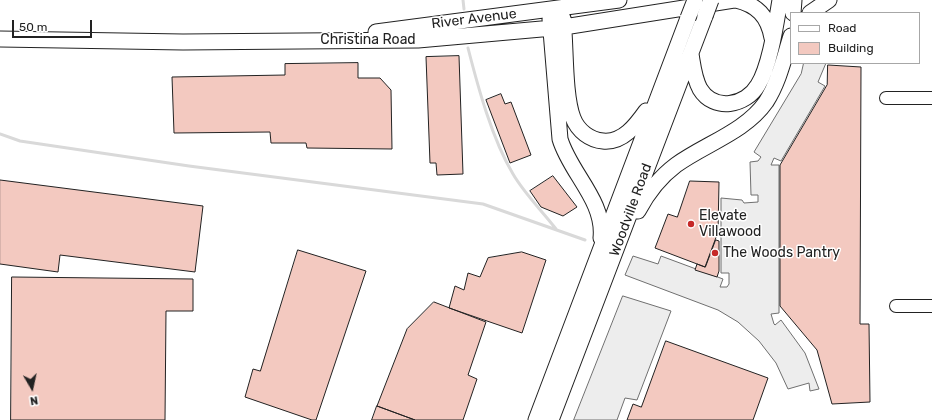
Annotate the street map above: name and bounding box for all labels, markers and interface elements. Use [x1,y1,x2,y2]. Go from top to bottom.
street label: River Avenue [430,5,518,33]
scale bar [14,12,94,38]
legend [790,12,920,64]
text: 50 m [19,20,47,34]
text: Road [828,21,856,35]
street label: Christina Road [320,32,416,48]
text: Building [828,41,874,55]
street label: Woodville Road [606,161,656,259]
place label: Elevate Villawood [699,208,761,240]
marker: Elevate Villawood [686,219,696,229]
place label: The Woods Pantry [723,245,840,261]
marker: The Woods Pantry [710,248,720,258]
north arrow [12,368,52,408]
text: N [29,393,39,407]

